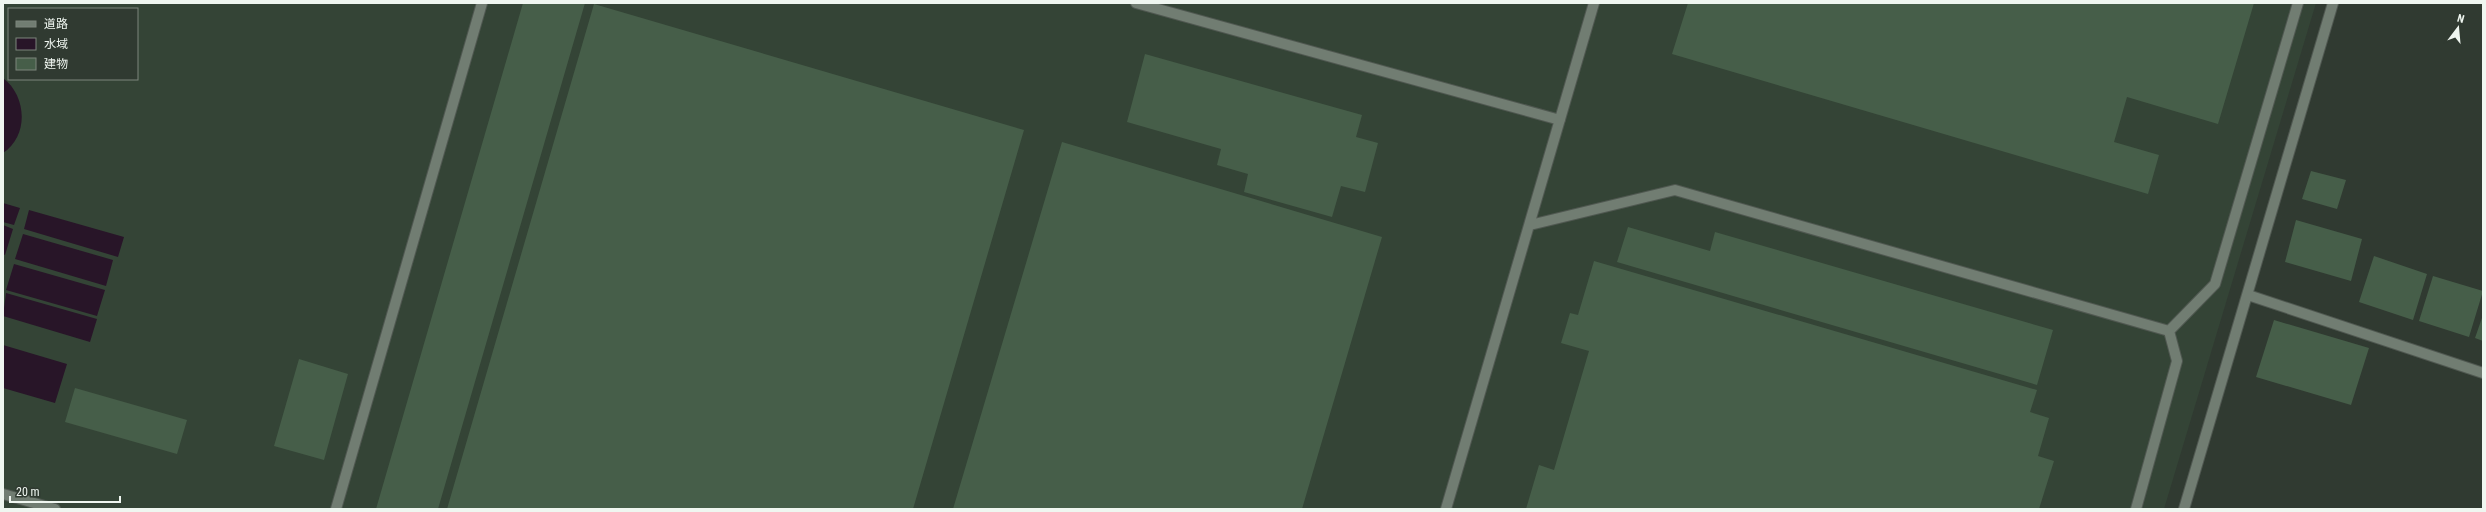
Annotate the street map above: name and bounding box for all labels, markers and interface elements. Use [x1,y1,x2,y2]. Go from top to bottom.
legend [8,8,138,80]
north arrow [2438,8,2478,48]
text: N [2456,12,2466,26]
text: 道路 [44,17,68,31]
text: 水域 [44,37,68,51]
text: 建物 [44,57,68,71]
scale bar [10,478,120,504]
text: 20 m [16,485,40,499]

